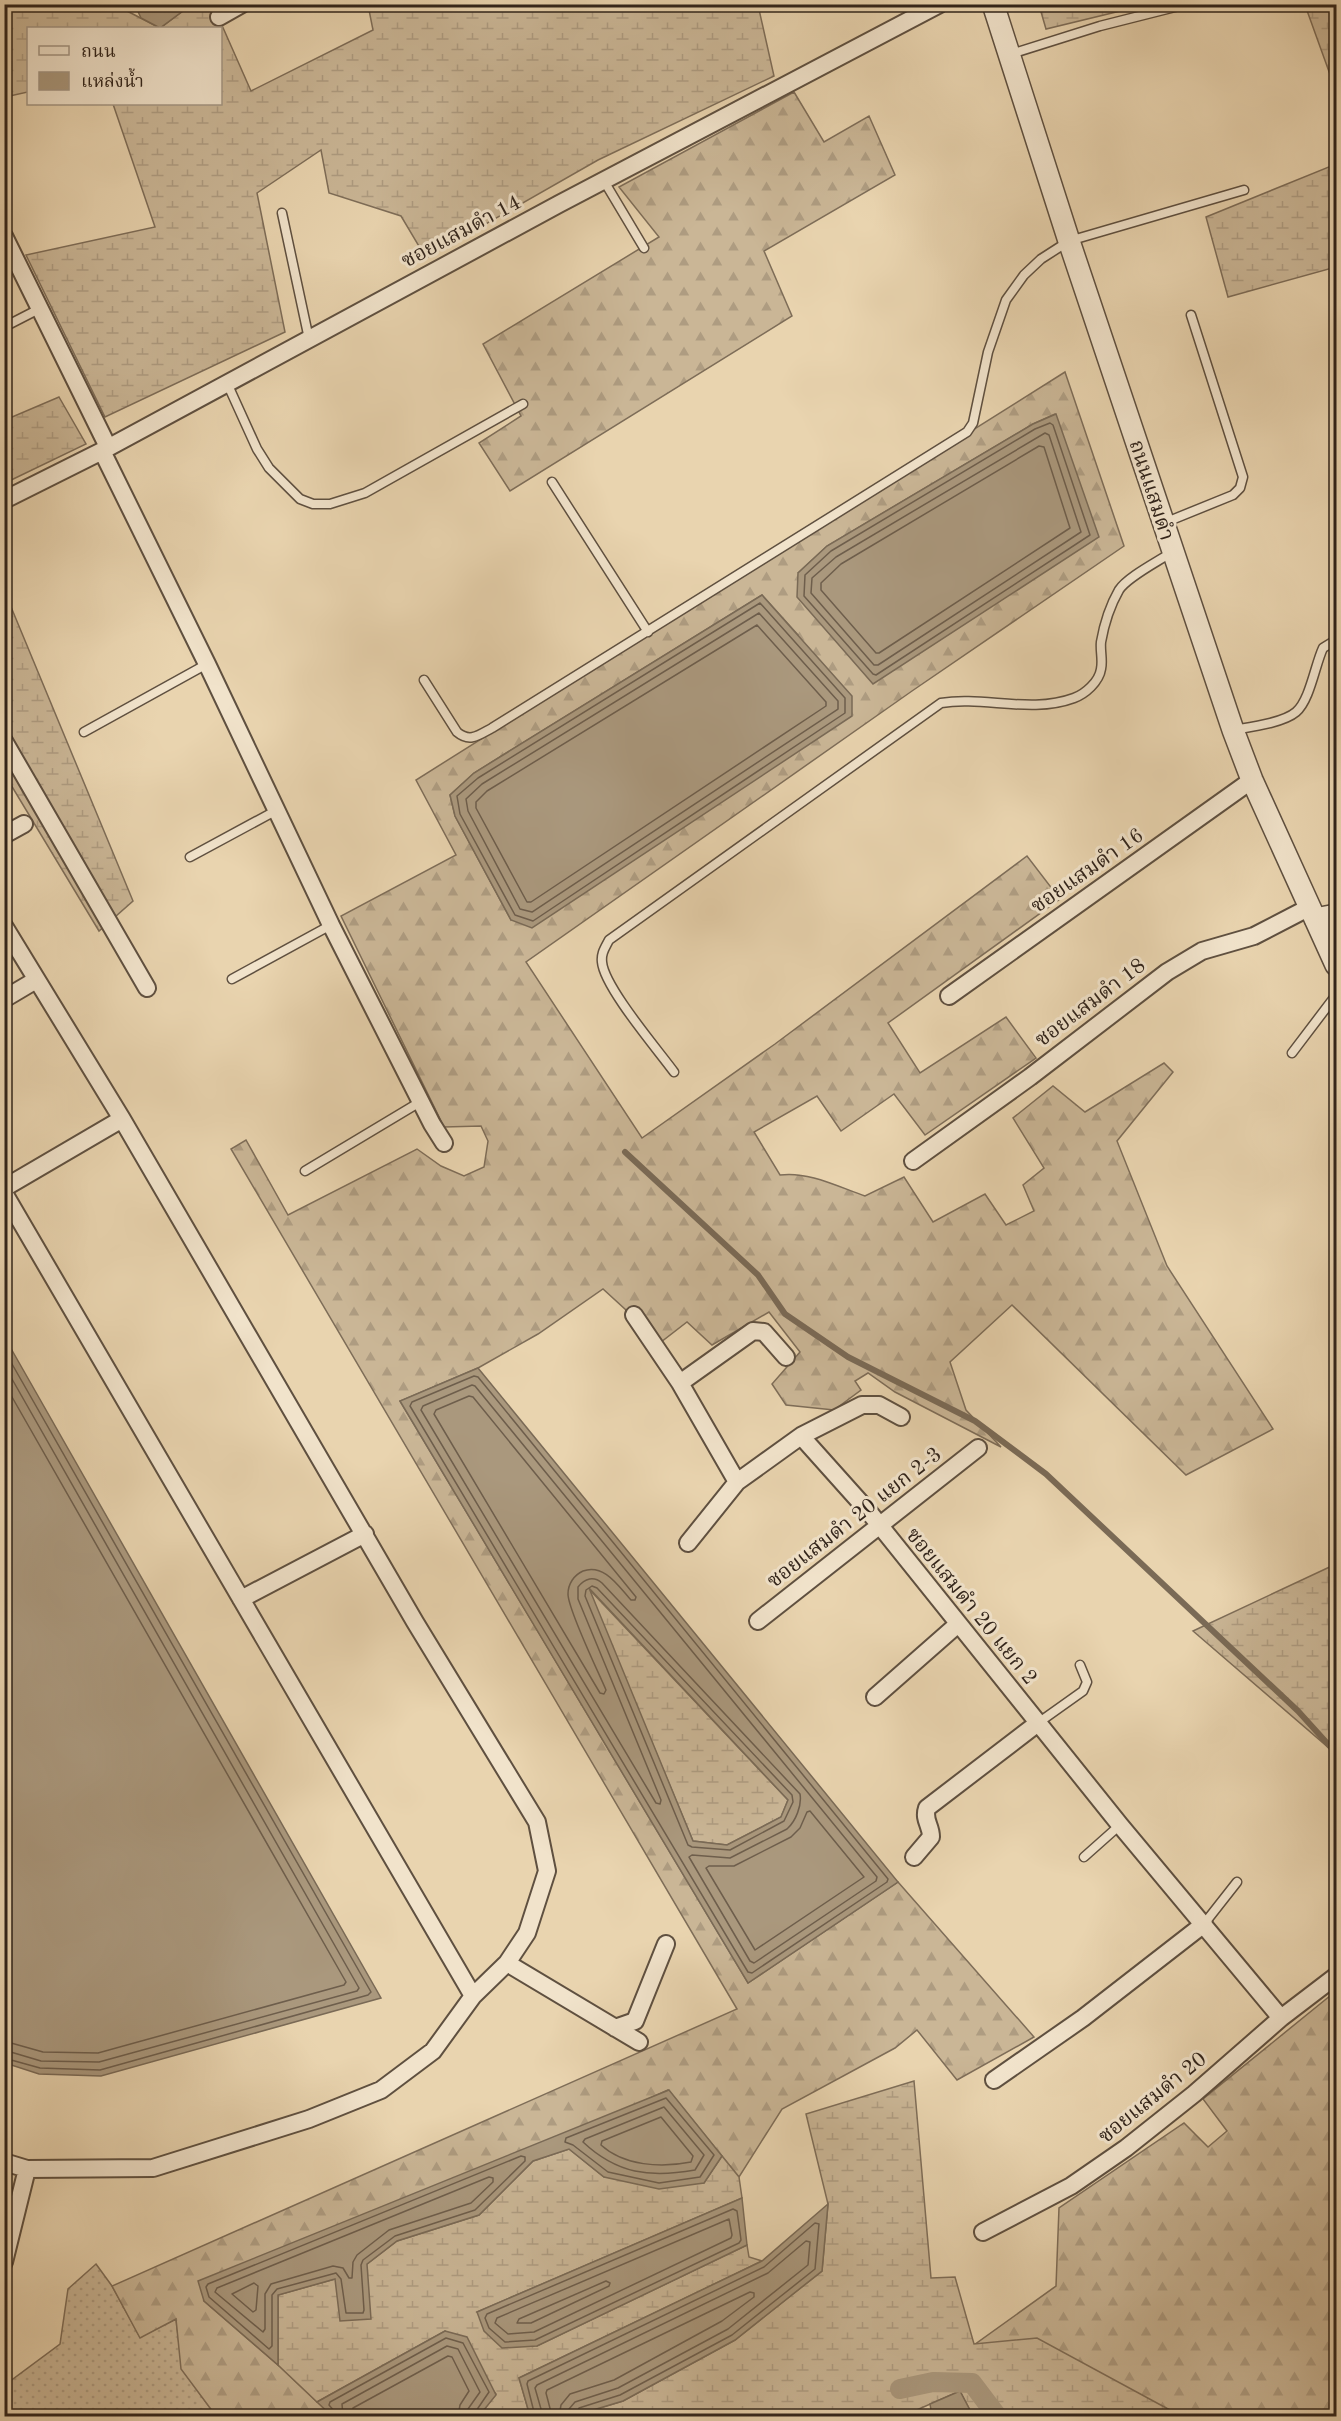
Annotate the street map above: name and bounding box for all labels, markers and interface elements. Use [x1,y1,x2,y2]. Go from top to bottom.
legend [27,27,222,105]
text: ถนน [81,43,116,61]
text: แหล่งน้ำ [81,67,144,91]
street label: ซอยแสมดำ 14 [398,191,525,273]
street label: ถนนแสมดำ [1124,437,1178,543]
street label: ซอยแสมดำ 16 [1027,824,1148,918]
street label: ซอยแสมดำ 18 [1031,954,1150,1051]
street label: ซอยแสมดำ 20 แยก 2-3 [763,1443,946,1593]
street label: ซอยแสมดำ 20 แยก 2 [901,1524,1041,1689]
street label: ซอยแสมดำ 20 [1094,2048,1211,2148]

